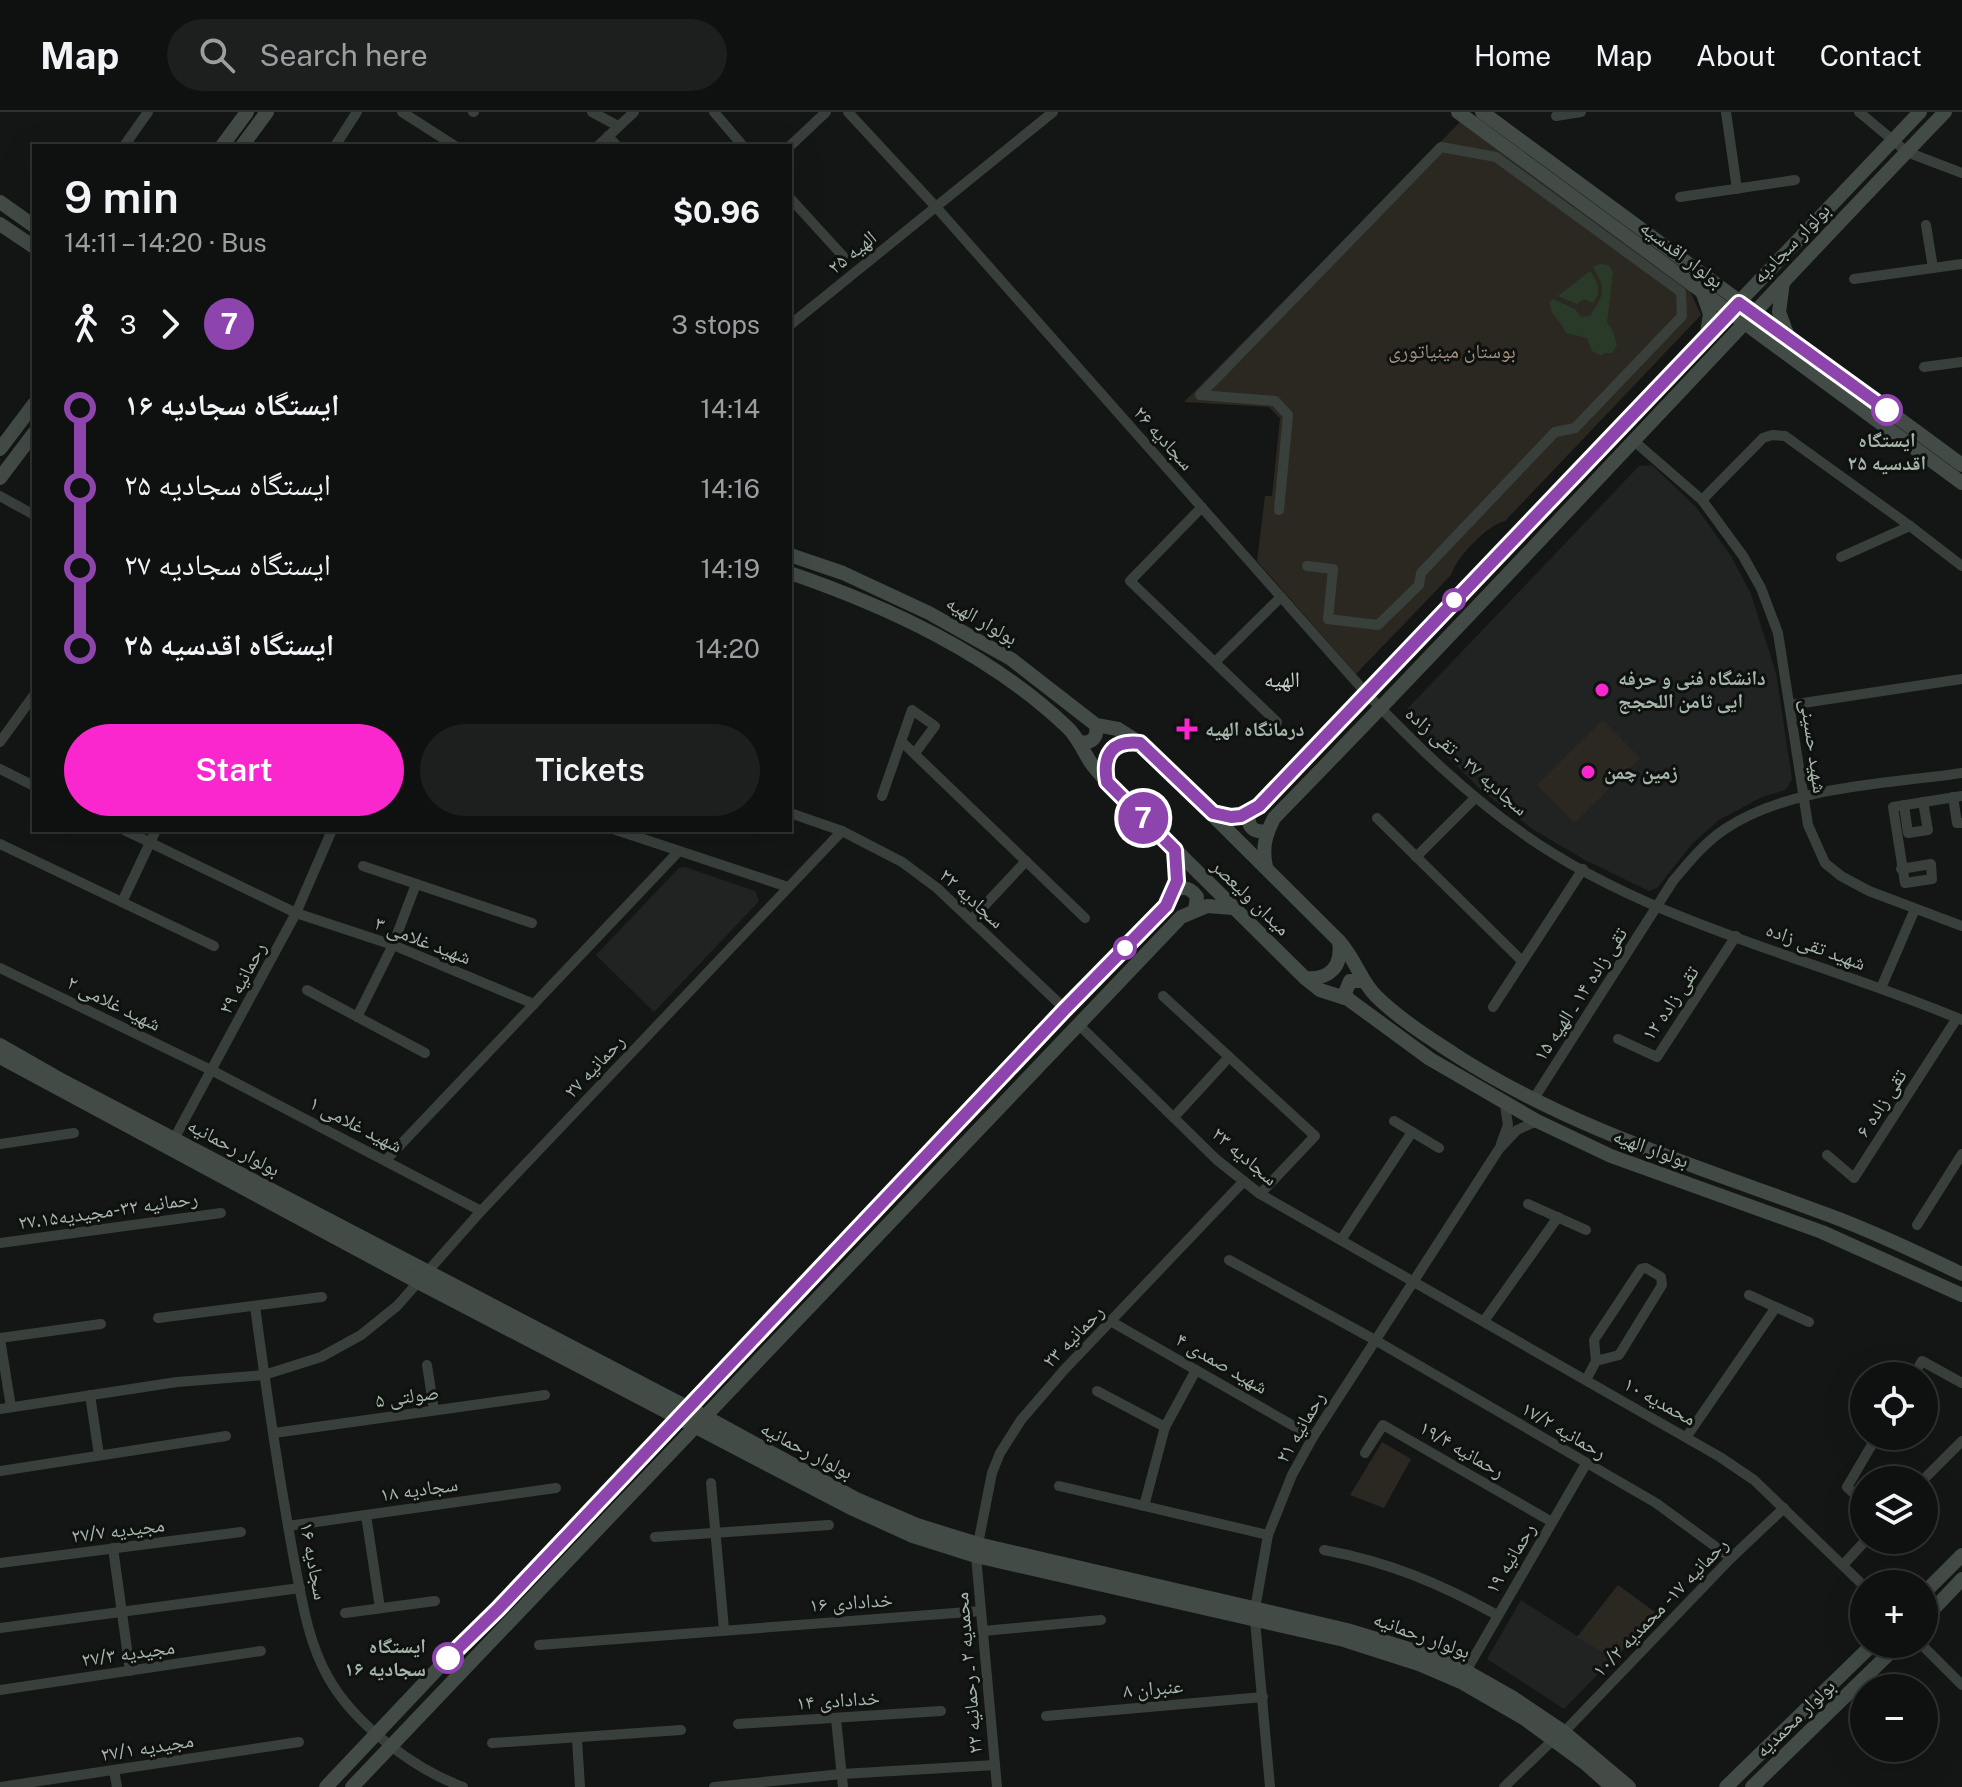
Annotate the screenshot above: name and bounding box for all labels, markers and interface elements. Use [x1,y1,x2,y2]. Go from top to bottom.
search box [167,19,727,91]
text: Map [40,33,119,78]
icon: search [195,33,239,77]
text: Search here [259,37,428,73]
text: Home [1474,39,1551,72]
text: Map [1595,39,1652,72]
text: About [1696,39,1776,72]
text: Contact [1820,39,1922,72]
text: 9 min [64,171,179,223]
text: $0.96 [673,194,760,230]
street label: بولوار سجادیه [1747,198,1835,288]
street label: بولوار اقدسیه [1636,215,1728,293]
street label: الهیه ۲۵ [823,225,881,279]
text: 14:11 – 14:20 · Bus [64,227,267,258]
icon: walk [64,302,108,346]
icon: forward [148,302,192,346]
text: 7 [220,307,238,340]
text: 3 [120,309,136,340]
text: 3 stops [671,309,760,340]
park label: بوستان مینیاتوری [1388,339,1516,363]
text: ایستگاه سجادیه ۱۶ [124,386,339,422]
text: 14:14 [700,393,760,424]
marker: ایستگاه اقدسیه ۲۵ [1872,395,1902,425]
street label: سجادیه ۲۶ [1129,401,1199,475]
place label: ایستگاه اقدسیه ۲۵ [1848,428,1926,475]
text: ایستگاه سجادیه ۲۵ [124,466,331,502]
text: 14:16 [700,473,760,504]
text: ایستگاه سجادیه ۲۷ [124,546,331,582]
text: 14:19 [700,553,760,584]
unlabelled marker [1443,589,1465,611]
street label: بولوار الهیه [942,590,1022,650]
text: ایستگاه اقدسیه ۲۵ [124,626,334,662]
text: 14:20 [695,633,760,664]
district label: الهیه [1264,666,1300,692]
place label: دانشگاه فنی و حرفه ایی ثامن اللحجج [1618,666,1766,714]
marker: دانشگاه فنی و حرفه ایی ثامن اللحجج [1593,681,1611,699]
street label: شهید حسینی [1795,697,1833,795]
street label: سجادیه ۲۷ ـ تقی زاده [1401,701,1533,821]
place label: درمانگاه الهیه [1205,717,1305,741]
marker: درمانگاه الهیه [1176,718,1198,740]
button: Start [64,724,404,816]
button: Tickets [420,724,760,816]
place label: زمین چمن [1604,760,1678,785]
marker: زمین چمن [1579,763,1597,781]
line badge: 7 [1117,792,1169,844]
text: 7 [1134,801,1152,834]
street label: میدان ولیعصر [1206,853,1295,940]
street label: سجادیه ۲۲ [935,863,1009,933]
street label: شهید غلامی ۳ [371,911,475,969]
street label: شهید تقی زاده [1763,917,1869,975]
street label: تقی زاده ۱۴ ـ الهیه ۱۵ [1528,923,1632,1065]
unlabelled marker [1114,937,1136,959]
street label: رحمانیه ۲۹ [213,938,271,1018]
street label: تقی زاده ۱۲ [1636,961,1704,1045]
street label: شهید غلامی ۲ [63,970,165,1036]
street label: رحمانیه ۲۷ [559,1029,629,1103]
street label: تقی زاده ۶ [1850,1065,1912,1141]
street label: شهید غلامی ۱ [305,1090,407,1158]
street label: بولوار رحمانیه [184,1113,284,1181]
street label: سجادیه ۲۳ [1207,1122,1283,1190]
street label: بولوار الهیه [1610,1123,1692,1173]
street label: رحمانیه ۳۲-مجیدیه۲۷.۱۵ [17,1185,199,1235]
street label: رحمانیه ۲۳ [1037,1299,1109,1373]
street label: شهید صمدی ۴ [1172,1327,1272,1399]
map controls [1850,1362,1938,1762]
button: locate [1850,1362,1938,1450]
street label: محمدیه ۱۰ [1620,1371,1700,1431]
street label: صولتی ۵ [374,1380,440,1412]
street label: رحمانیه ۲۱ [1270,1387,1330,1467]
street label: رحمانیه ۱۷/۲ [1517,1396,1611,1464]
street label: رحمانیه ۱۹/۴ [1415,1415,1509,1483]
street label: بولوار رحمانیه [757,1416,857,1484]
button: layers [1850,1466,1938,1554]
street label: سجادیه ۱۸ [378,1472,460,1506]
street label: مجیدیه ۲۷/۷ [70,1512,166,1548]
street label: رحمانیه ۱۹ [1480,1518,1540,1598]
street label: سجادیه ۱۶ [295,1520,333,1602]
street label: رحمانیه ۱۷ - محمدیه ۱۰/۲ [1587,1532,1733,1682]
button: + [1850,1570,1938,1658]
street label: خدادادی ۱۶ [809,1587,894,1617]
street label: محمدیه ۲ ـ رحمانیه ۲۲ [949,1591,987,1755]
street label: بولوار رحمانیه [1370,1606,1474,1664]
place label: ایستگاه سجادیه ۱۶ [344,1634,426,1681]
street label: مجیدیه ۲۷/۳ [80,1635,176,1671]
marker: ایستگاه سجادیه ۱۶ [433,1643,463,1673]
street label: عنبران ۸ [1122,1673,1184,1703]
street label: بولوار محمدیه [1750,1674,1840,1762]
button: − [1850,1674,1938,1762]
street label: خدادادی ۱۴ [796,1685,881,1715]
street label: مجیدیه ۲۷/۱ [99,1728,195,1766]

